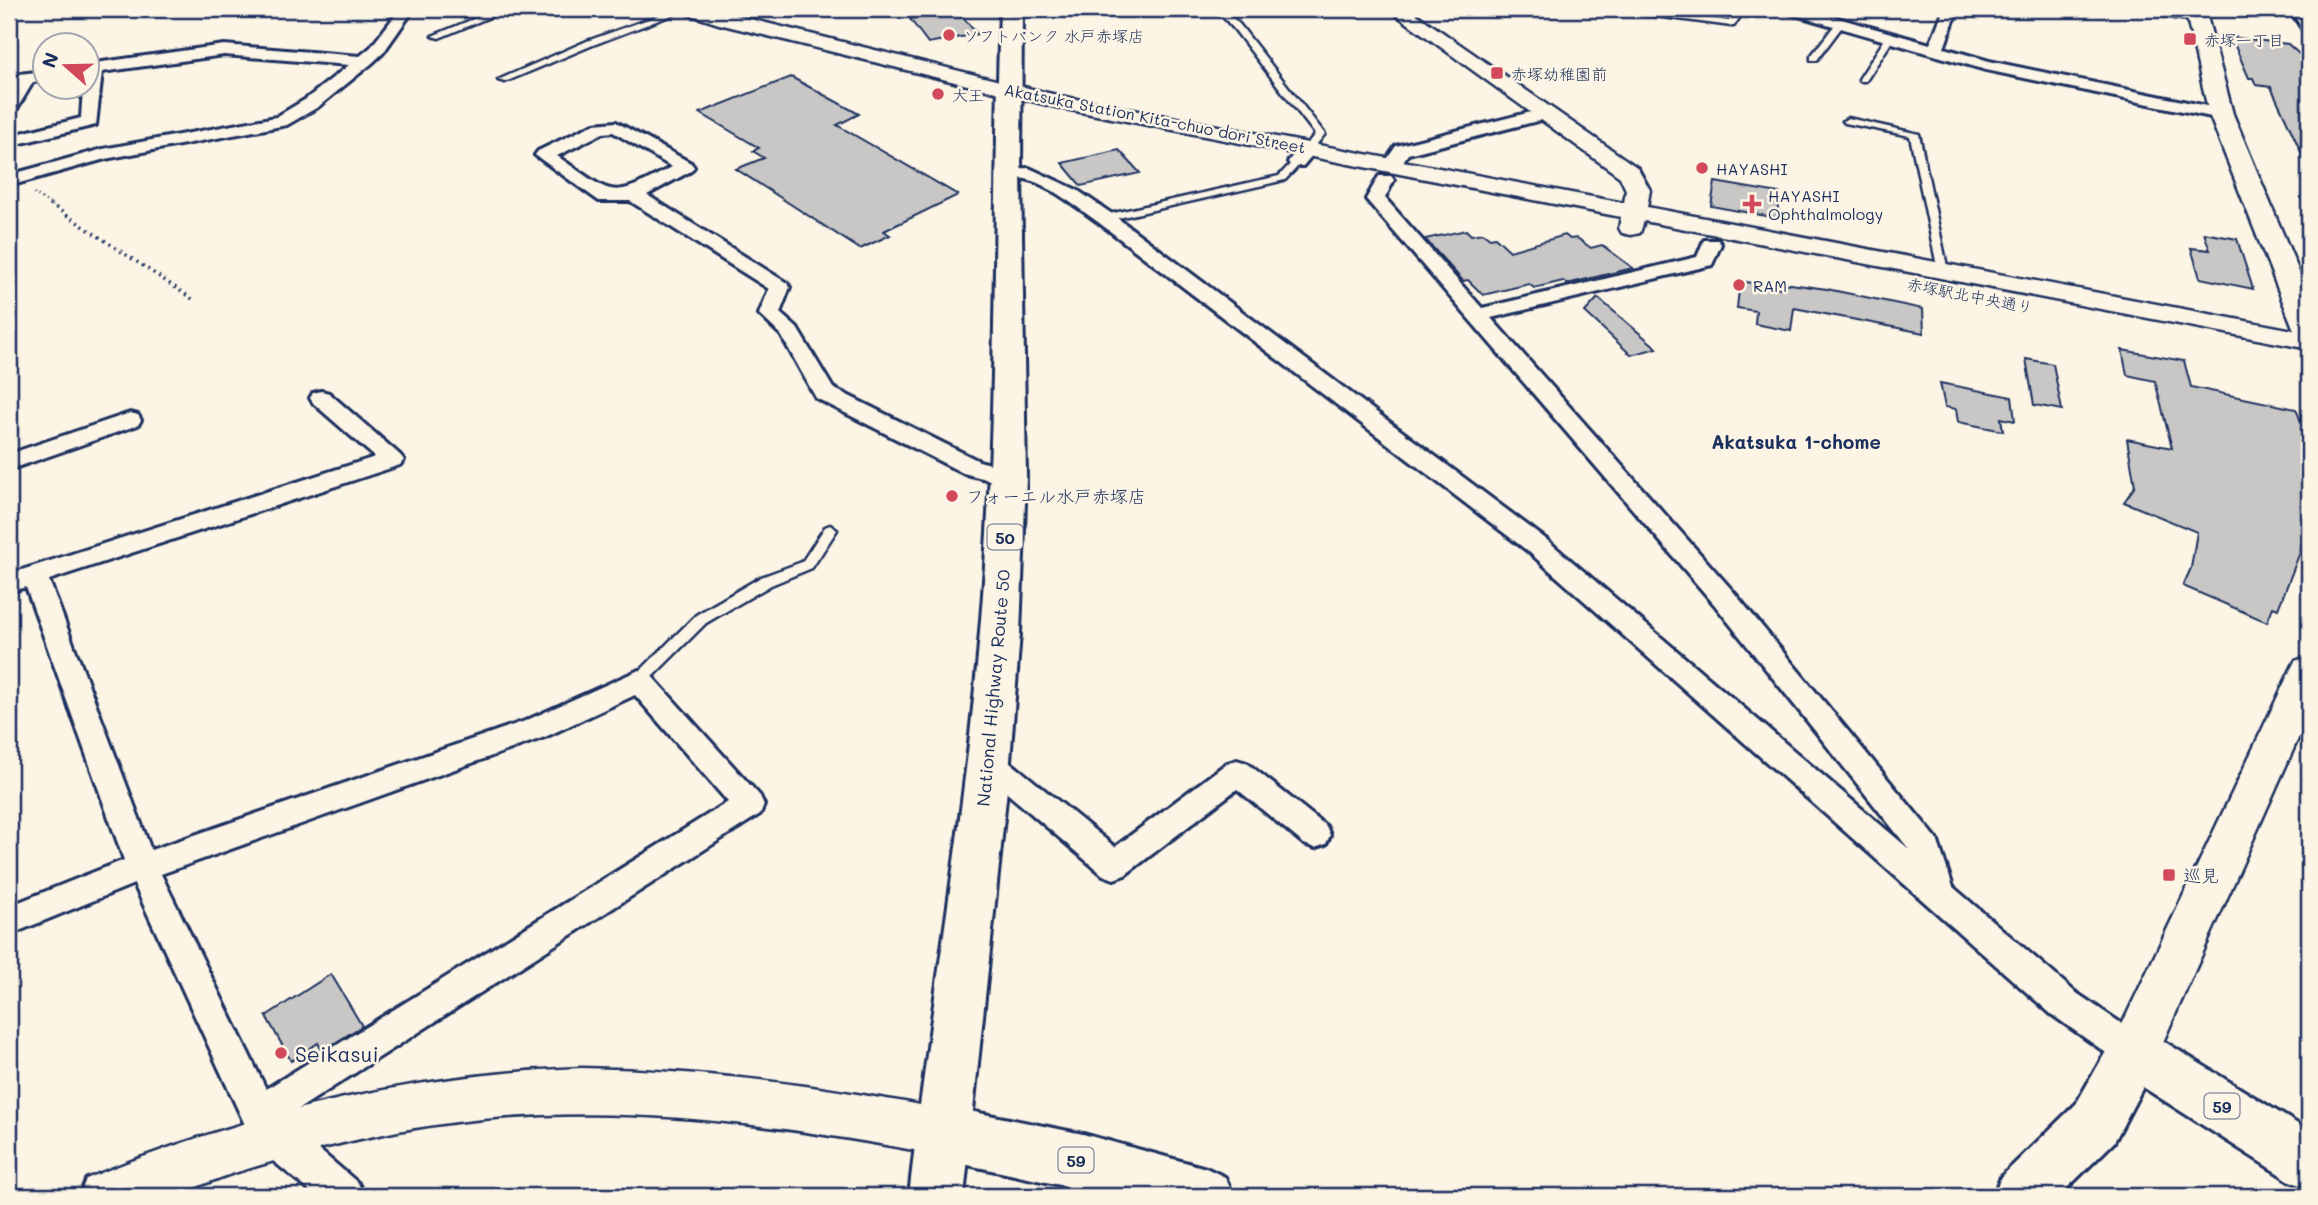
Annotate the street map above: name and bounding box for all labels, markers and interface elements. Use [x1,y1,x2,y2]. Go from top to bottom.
place label: ソフトバンク 水戸赤塚店 [963,25,1144,46]
marker: ソフトバンク 水戸赤塚店 [941,27,957,43]
place label: 赤塚一丁目 [2204,29,2284,50]
marker: 赤塚一丁目 [2182,31,2198,47]
north arrow [32,32,102,102]
text: N [35,49,64,71]
place label: 赤塚幼稚園前 [1511,63,1607,84]
marker: 赤塚幼稚園前 [1489,65,1505,81]
street label: Akatsuka Station Kita-chuo dori Street [1002,78,1308,158]
place label: 大王 [952,84,984,105]
marker: 大王 [930,86,946,102]
place label: HAYASHI [1716,158,1787,179]
marker: HAYASHI [1694,160,1710,176]
place label: HAYASHI Ophthalmology [1768,185,1883,224]
marker: HAYASHI Ophthalmology [1742,194,1762,214]
street label: 赤塚駅北中央通り [1905,272,2035,318]
place label: RAM [1753,275,1787,296]
marker: RAM [1731,277,1747,293]
district label: Akatsuka 1-chome [1711,429,1881,454]
place label: フォーエル水戸赤塚店 [966,484,1146,508]
marker: フォーエル水戸赤塚店 [944,488,960,504]
road number: 50 [988,524,1023,550]
street label: National Highway Route 50 [971,568,1015,808]
place label: 巡見 [2183,863,2219,887]
marker: 巡見 [2161,867,2177,883]
place label: Seikasui [295,1040,379,1067]
marker: Seikasui [273,1045,289,1061]
road number: 59 [2204,1094,2240,1118]
road number: 59 [1058,1148,1094,1172]

